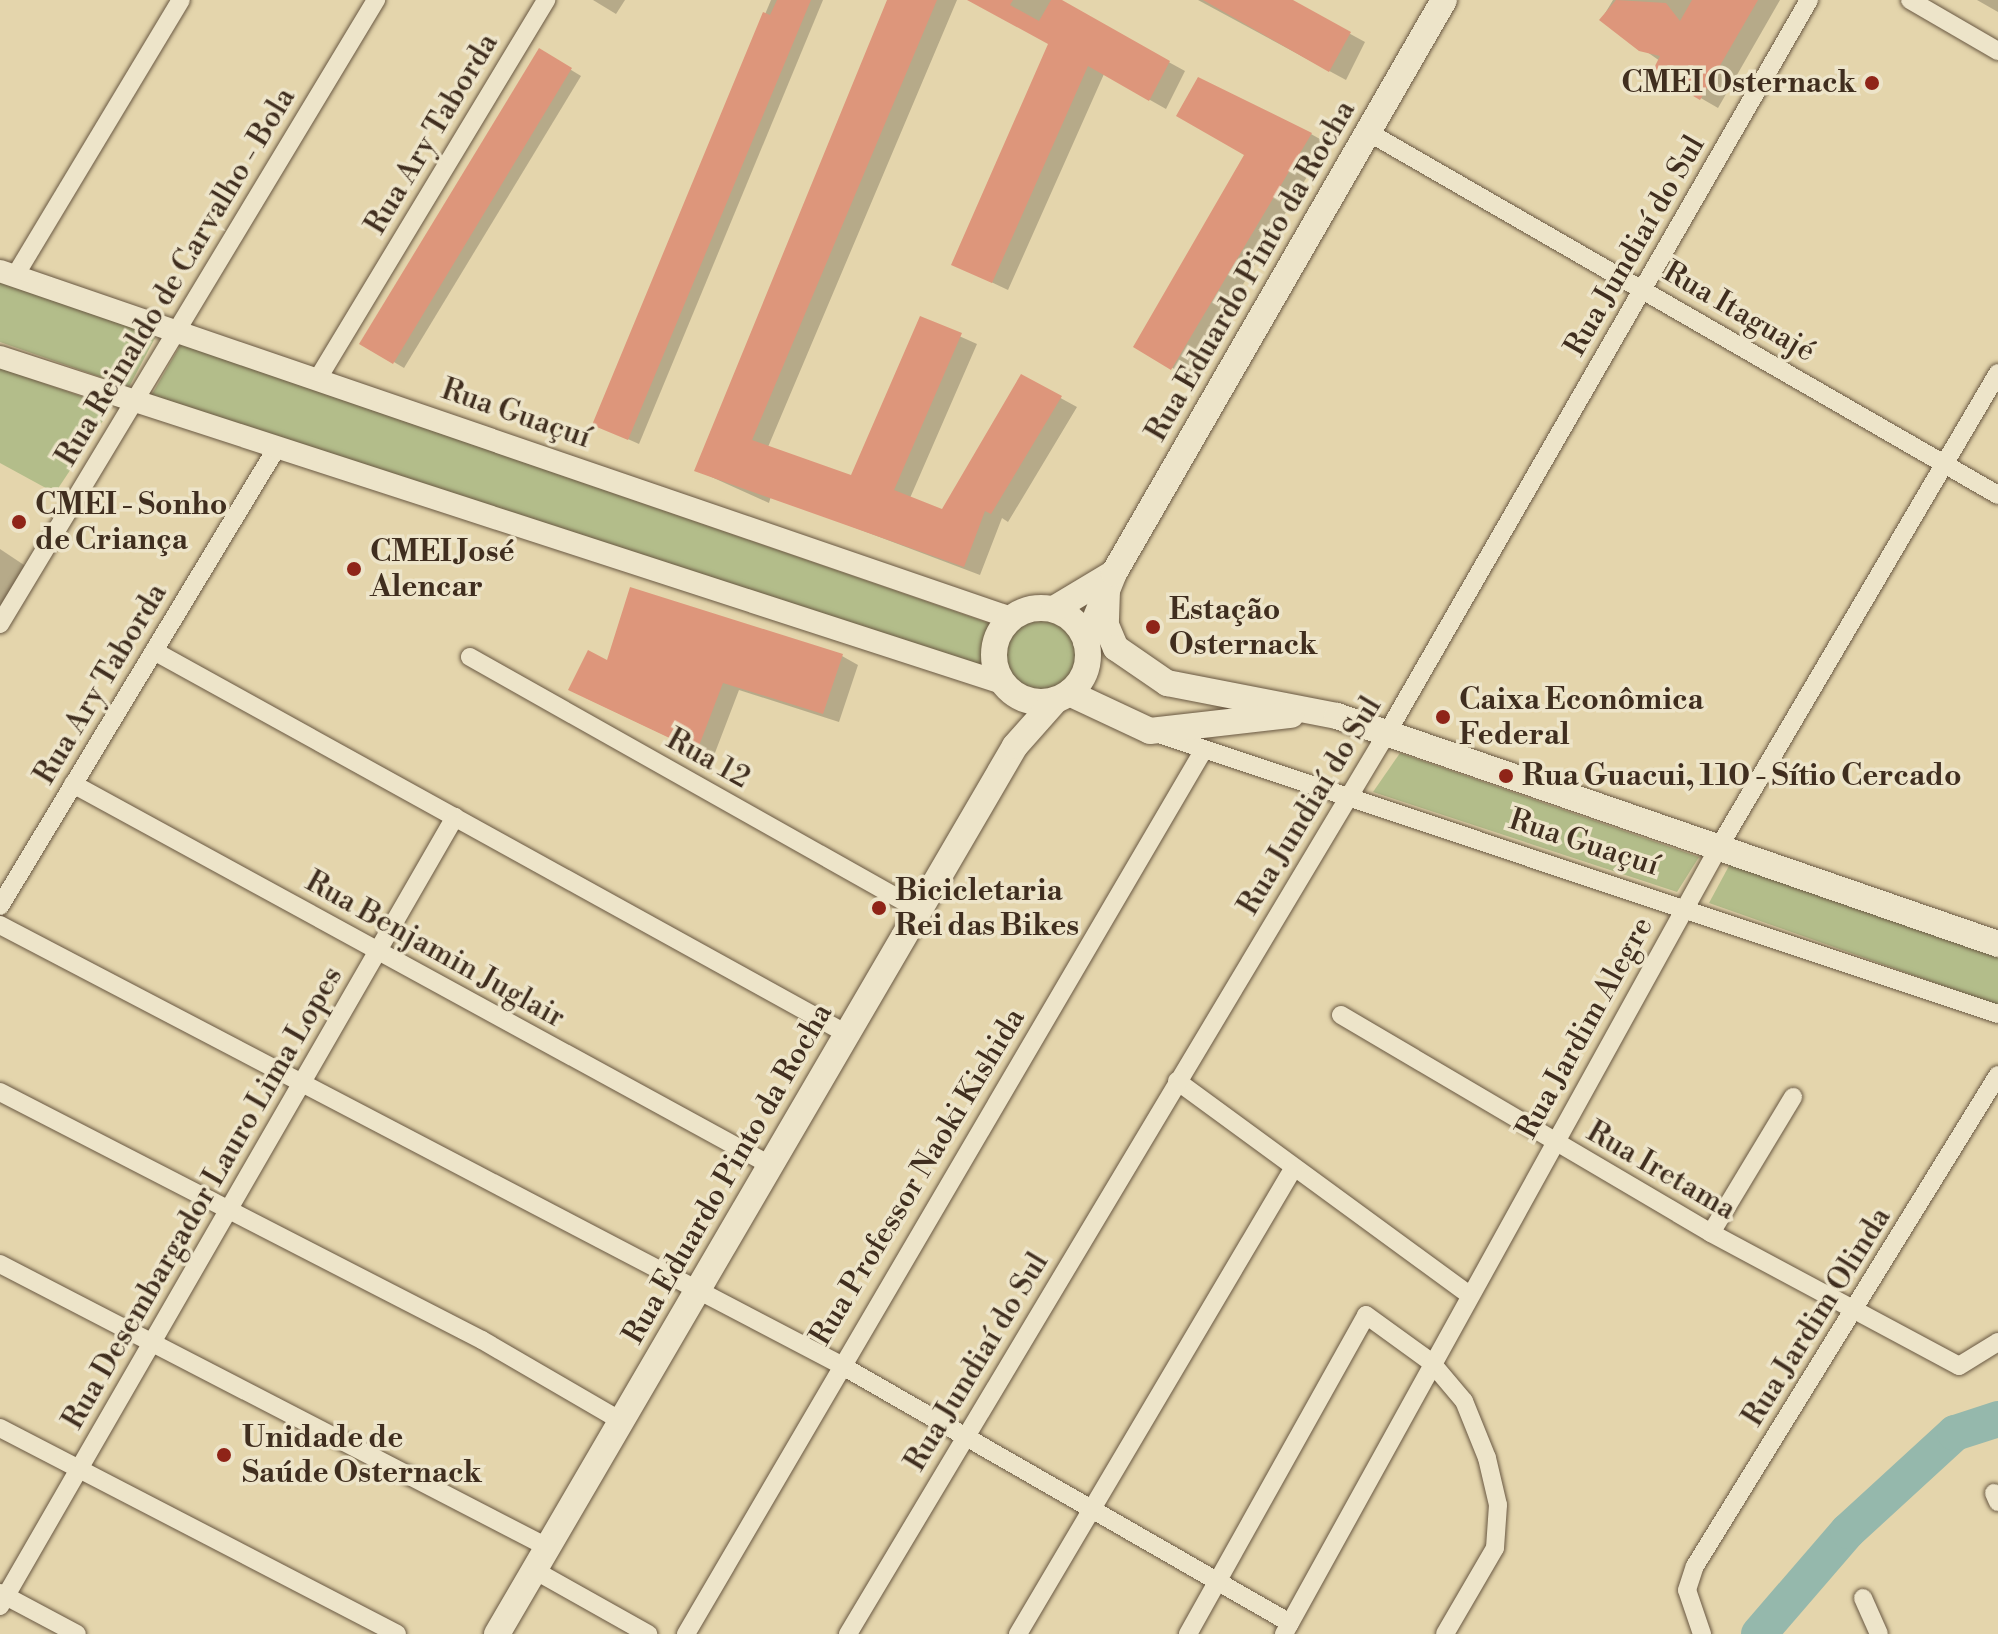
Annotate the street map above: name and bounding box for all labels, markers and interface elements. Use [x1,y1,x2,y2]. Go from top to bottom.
street label: Rua Ary Taborda [358,27,506,241]
place label: CMEI Osternack [1621,65,1856,101]
marker: CMEI Osternack [1863,74,1881,92]
street label: Rua Reinaldo de Carvalho - Bola [49,81,303,473]
street label: Rua Eduardo Pinto da Rocha [1139,94,1363,448]
street label: Rua Jundiaí do Sul [1557,129,1713,363]
street label: Rua Itaguajé [1657,254,1821,370]
street label: Rua Guaçuí [437,372,595,456]
place label: CMEI - Sonho de Criança [35,487,227,558]
marker: CMEI - Sonho de Criança [10,513,28,531]
place label: CMEI José Alencar [370,534,515,604]
marker: CMEI José Alencar [345,560,363,578]
street label: Rua Ary Taborda [27,577,175,791]
place label: Estação Osternack [1169,592,1317,662]
marker: Estação Osternack [1144,618,1162,636]
place label: Caixa Econômica Federal [1459,682,1704,752]
street label: Rua Jundiaí do Sul [1231,690,1389,922]
marker: Caixa Econômica Federal [1434,708,1452,726]
street label: Rua 12 [660,721,756,797]
place label: Rua Guacui, 110 - Sítio Cercado [1522,758,1962,794]
marker: Rua Guacui, 110 - Sítio Cercado [1497,767,1515,785]
street label: Rua Guaçuí [1504,802,1664,884]
street label: Rua Benjamin Juglair [299,864,571,1036]
place label: Bicicletaria Rei das Bikes [895,873,1079,944]
marker: Bicicletaria Rei das Bikes [870,899,888,917]
street label: Rua Jardim Alegre [1509,911,1661,1145]
street label: Rua Desembargador Lauro Lima Lopes [55,960,351,1436]
street label: Rua Eduardo Pinto da Rocha [616,997,840,1351]
street label: Rua Professor Naoki Kishida [803,1002,1033,1352]
street label: Rua Iretama [1580,1114,1742,1228]
street label: Rua Jardim Olinda [1735,1201,1899,1433]
street label: Rua Jundiaí do Sul [898,1246,1056,1478]
place label: Unidade de Saúde Osternack [242,1420,482,1490]
marker: Unidade de Saúde Osternack [213,1444,235,1466]

